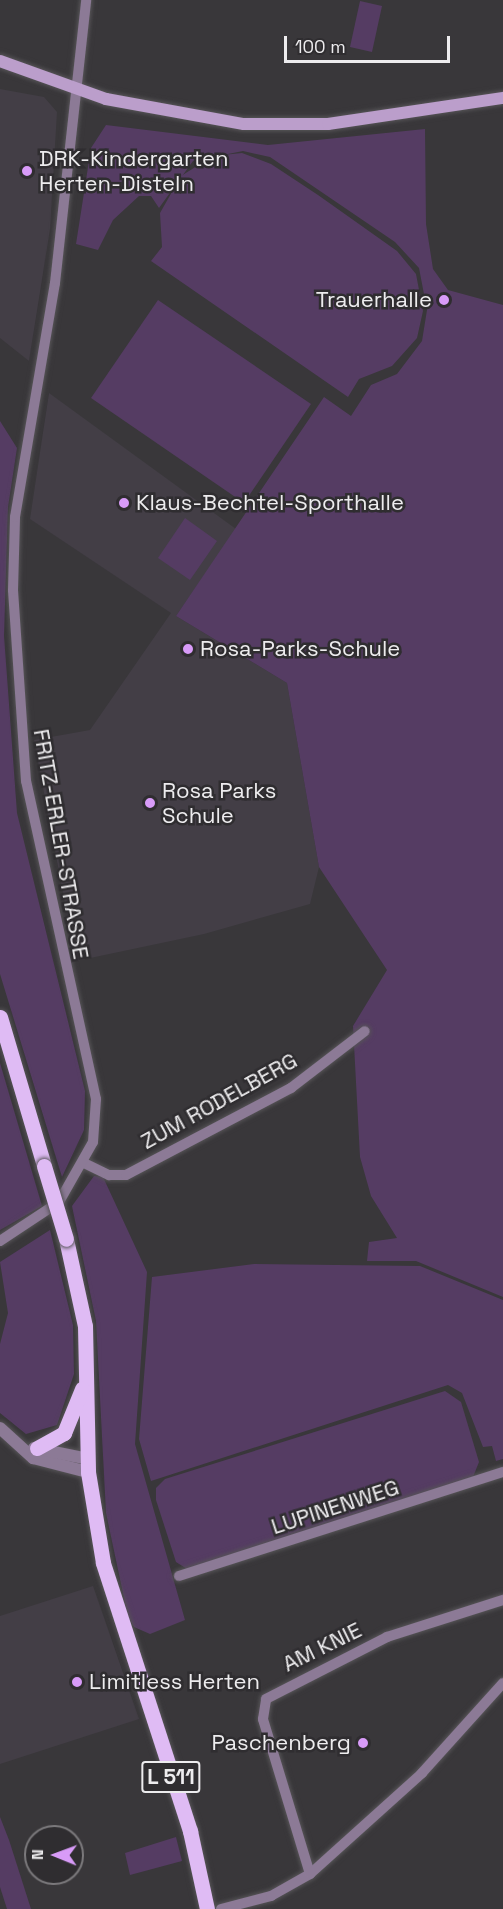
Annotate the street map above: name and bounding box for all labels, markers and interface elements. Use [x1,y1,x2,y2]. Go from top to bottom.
scale bar [287,24,454,62]
text: 100 m [295,35,346,58]
place label: DRK-Kindergarten Herten-Disteln [39,145,229,196]
marker: DRK-Kindergarten Herten-Disteln [20,164,34,178]
place label: Trauerhalle [316,287,432,313]
marker: Trauerhalle [437,293,451,307]
place label: Klaus-Bechtel-Sporthalle [136,490,404,516]
marker: Klaus-Bechtel-Sporthalle [117,496,131,510]
place label: Rosa-Parks-Schule [200,636,400,662]
marker: Rosa-Parks-Schule [181,642,195,656]
street label: FRITZ-ERLER-STRASSE [28,727,94,961]
place label: Rosa Parks Schule [162,777,276,828]
marker: Rosa Parks Schule [143,796,157,810]
street label: ZUM RODELBERG [136,1047,302,1155]
street label: LUPINENWEG [268,1474,402,1540]
street label: AM KNIE [278,1617,366,1677]
place label: Limitless Herten [89,1669,260,1695]
marker: Limitless Herten [70,1675,84,1689]
place label: Paschenberg [212,1730,351,1756]
marker: Paschenberg [356,1736,370,1750]
road number: L 511 [141,1759,201,1795]
north arrow [24,1825,84,1885]
text: N [27,1849,48,1860]

